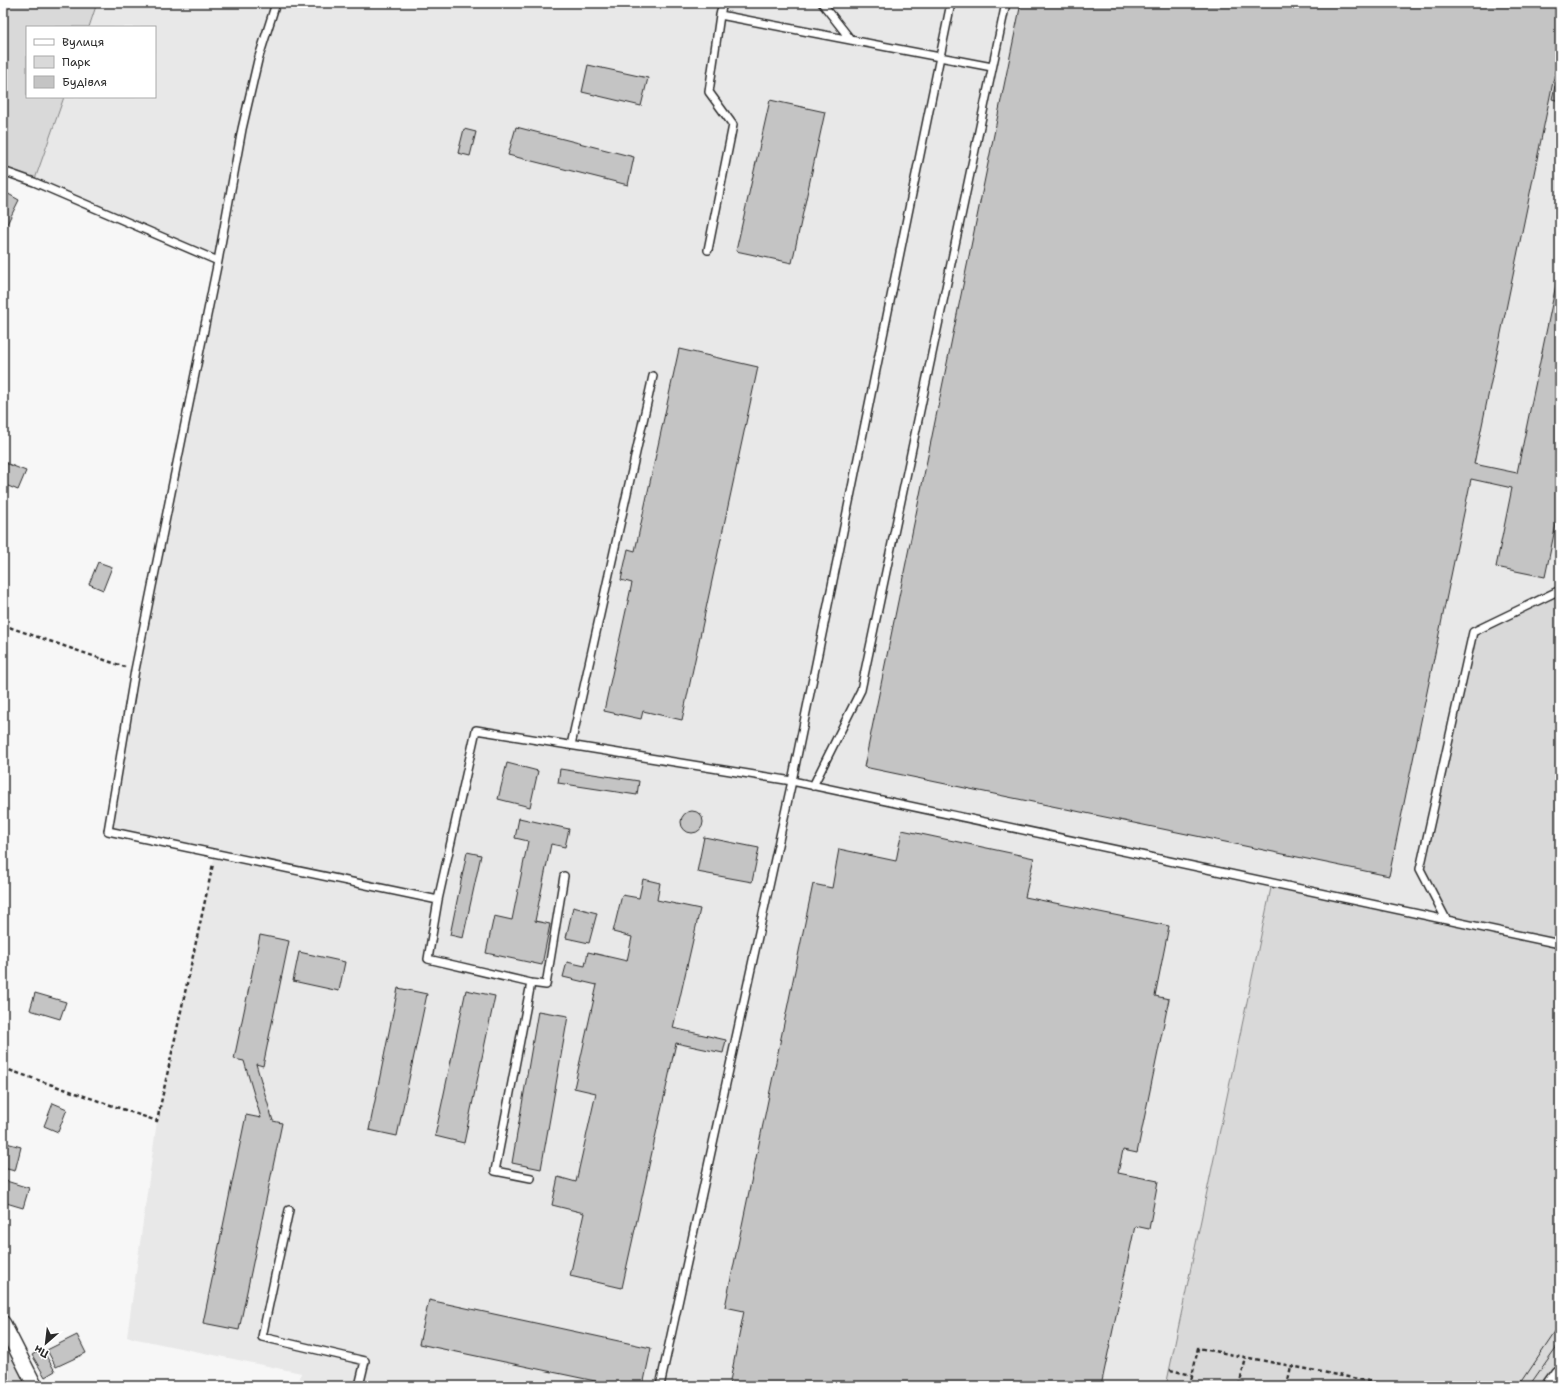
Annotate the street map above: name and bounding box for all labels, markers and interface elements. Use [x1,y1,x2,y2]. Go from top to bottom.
legend [26,26,156,98]
text: Вулиця [62,34,104,50]
text: Парк [62,54,91,70]
text: Будівля [62,74,107,90]
north arrow [26,1323,66,1363]
text: Пн [32,1341,51,1361]

